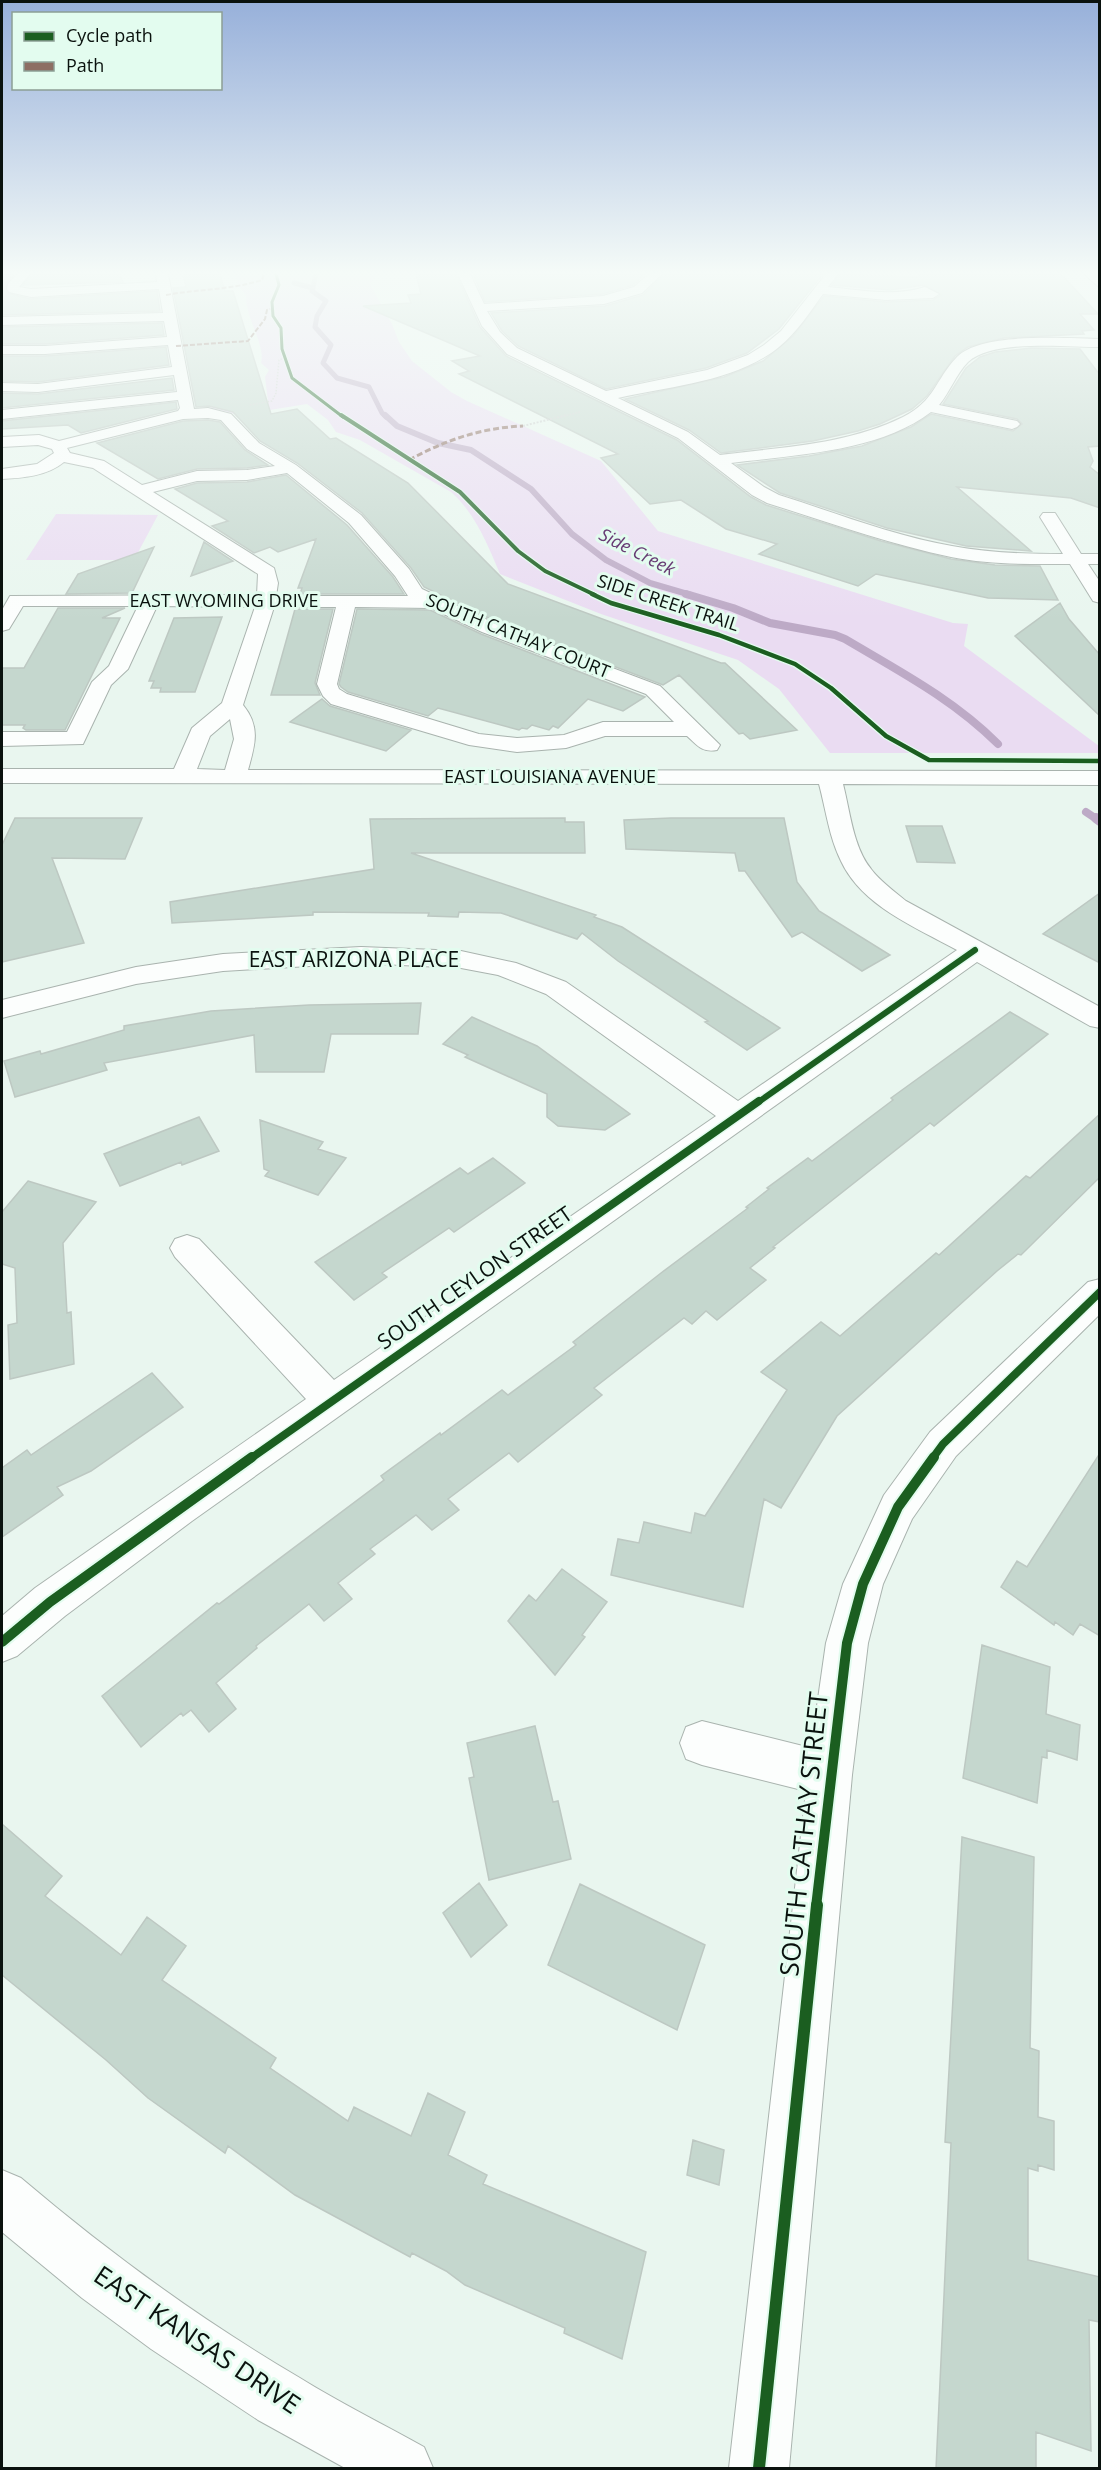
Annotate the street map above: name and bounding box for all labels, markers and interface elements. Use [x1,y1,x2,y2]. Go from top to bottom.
legend [12,12,222,90]
text: Cycle path [66,23,153,47]
text: Path [66,53,104,77]
water label: Side Creek [595,522,681,581]
street label: SIDE CREEK TRAIL [594,568,742,636]
street label: SOUTH CATHAY COURT [423,587,614,683]
street label: EAST WYOMING DRIVE [130,588,319,612]
street label: EAST LOUISIANA AVENUE [444,764,656,788]
street label: EAST ARIZONA PLACE [249,945,459,973]
street label: SOUTH CEYLON STREET [371,1199,578,1355]
street label: SOUTH CATHAY STREET [770,1689,836,1978]
street label: EAST KANSAS DRIVE [87,2257,308,2422]

